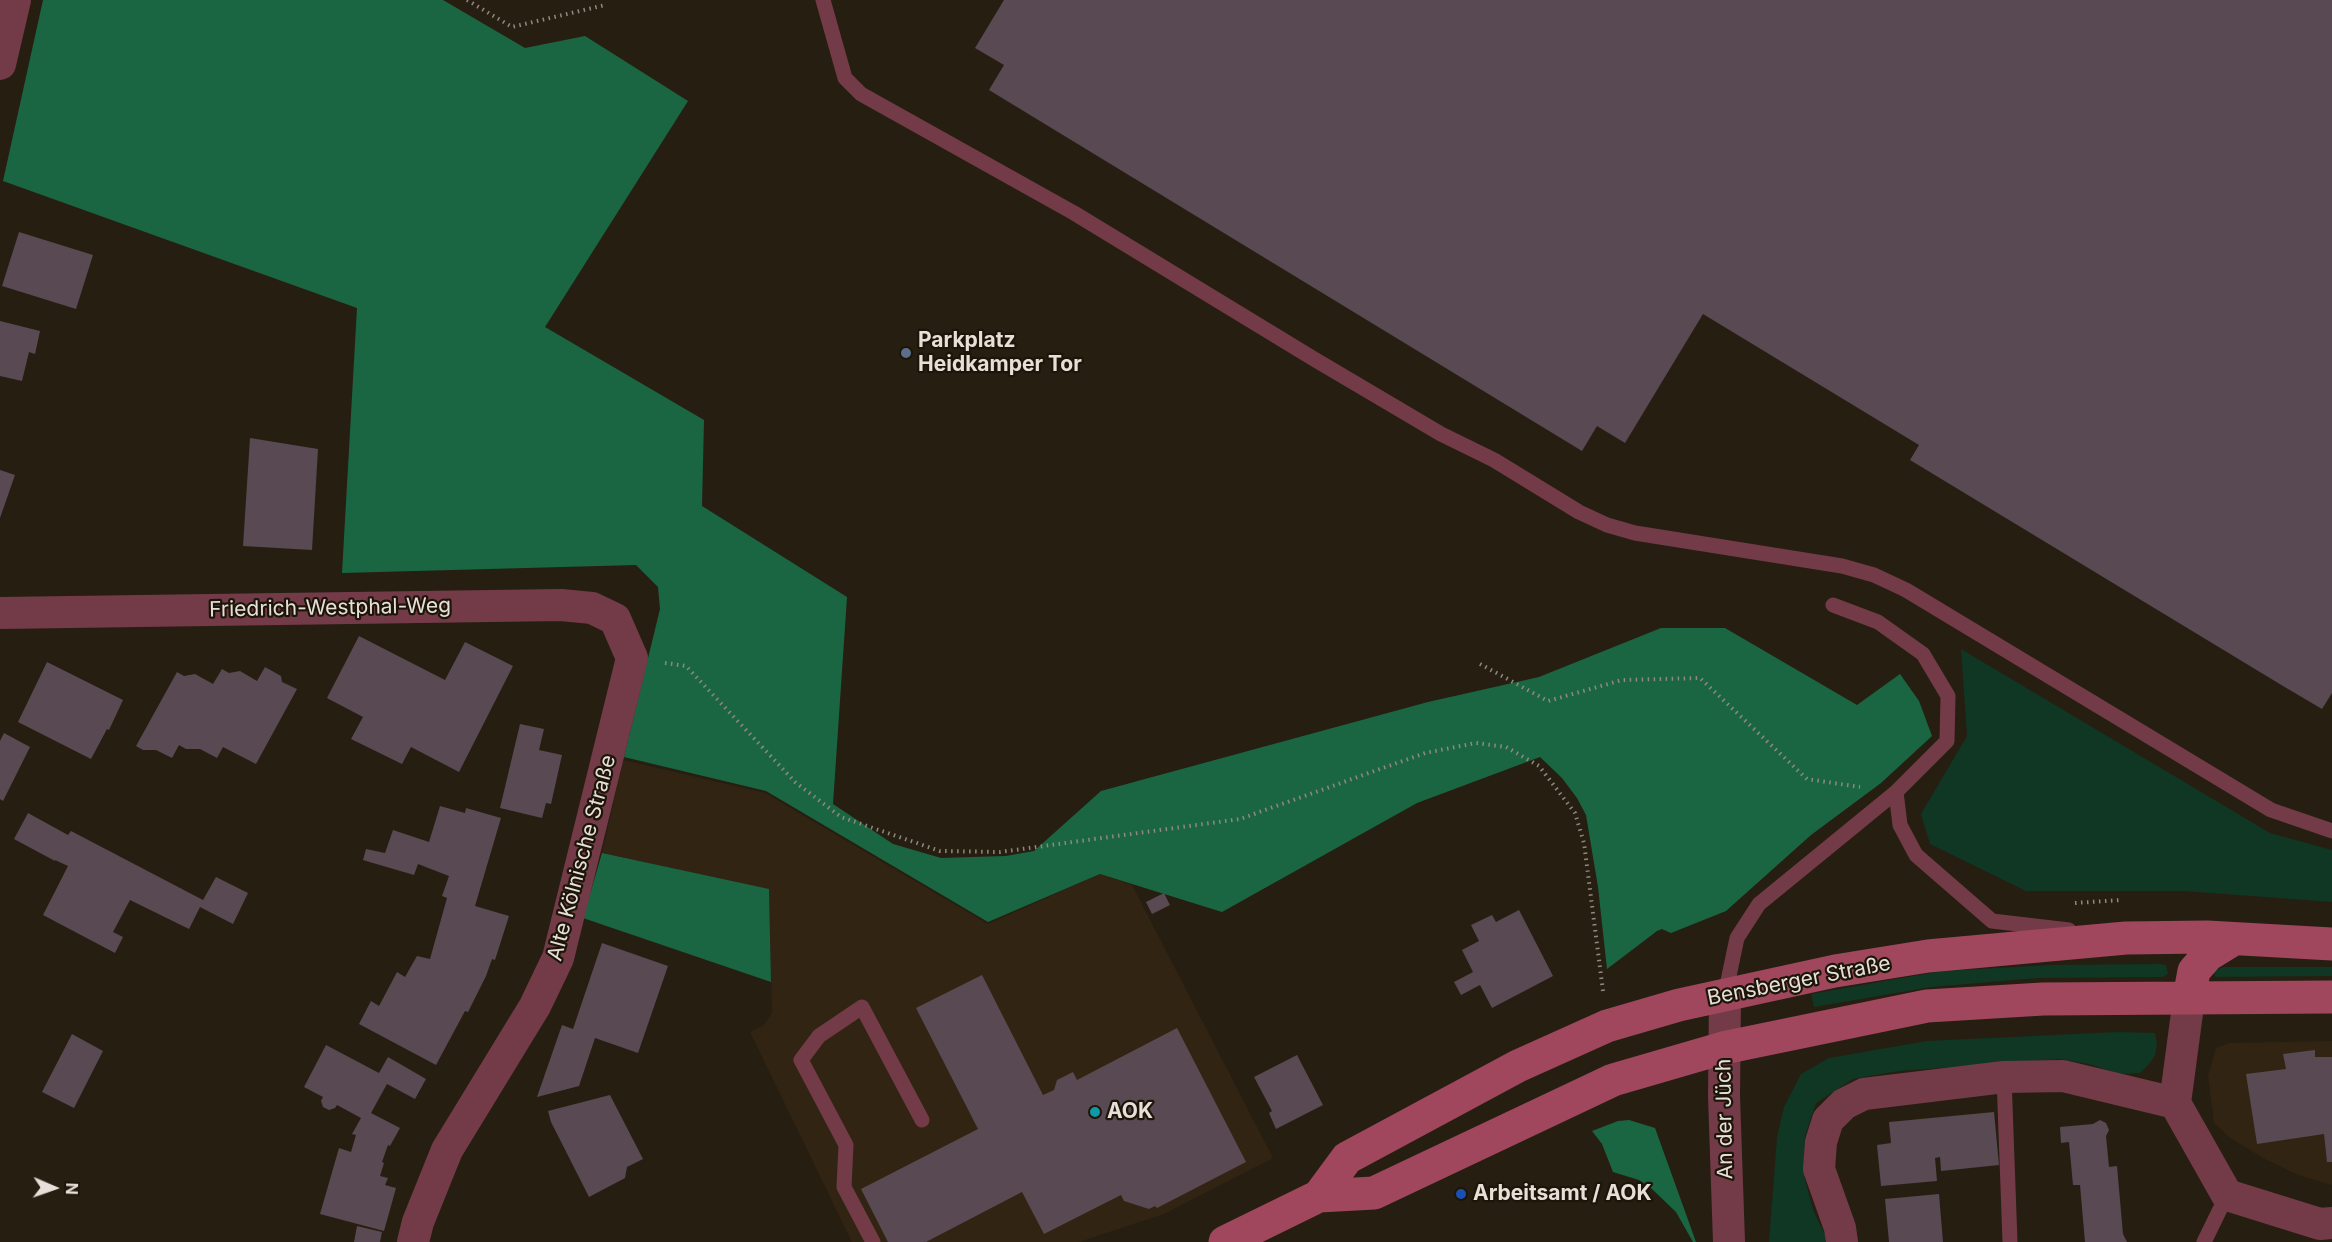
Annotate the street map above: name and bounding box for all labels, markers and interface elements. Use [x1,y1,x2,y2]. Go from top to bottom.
place label: Parkplatz Heidkamper Tor [918,328,1082,378]
marker: Parkplatz Heidkamper Tor [899,346,913,360]
street label: Friedrich-Westphal-Weg [209,593,451,623]
street label: Alte Kölnische Straße [542,752,622,964]
street label: Bensberger Straße [1705,951,1893,1011]
street label: An der Jüch [1711,1059,1739,1179]
place label: AOK [1107,1099,1153,1125]
marker: AOK [1088,1105,1102,1119]
north arrow [24,1158,84,1218]
place label: Arbeitsamt / AOK [1473,1181,1652,1207]
text: N [62,1182,82,1195]
marker: Arbeitsamt / AOK [1454,1187,1468,1201]

